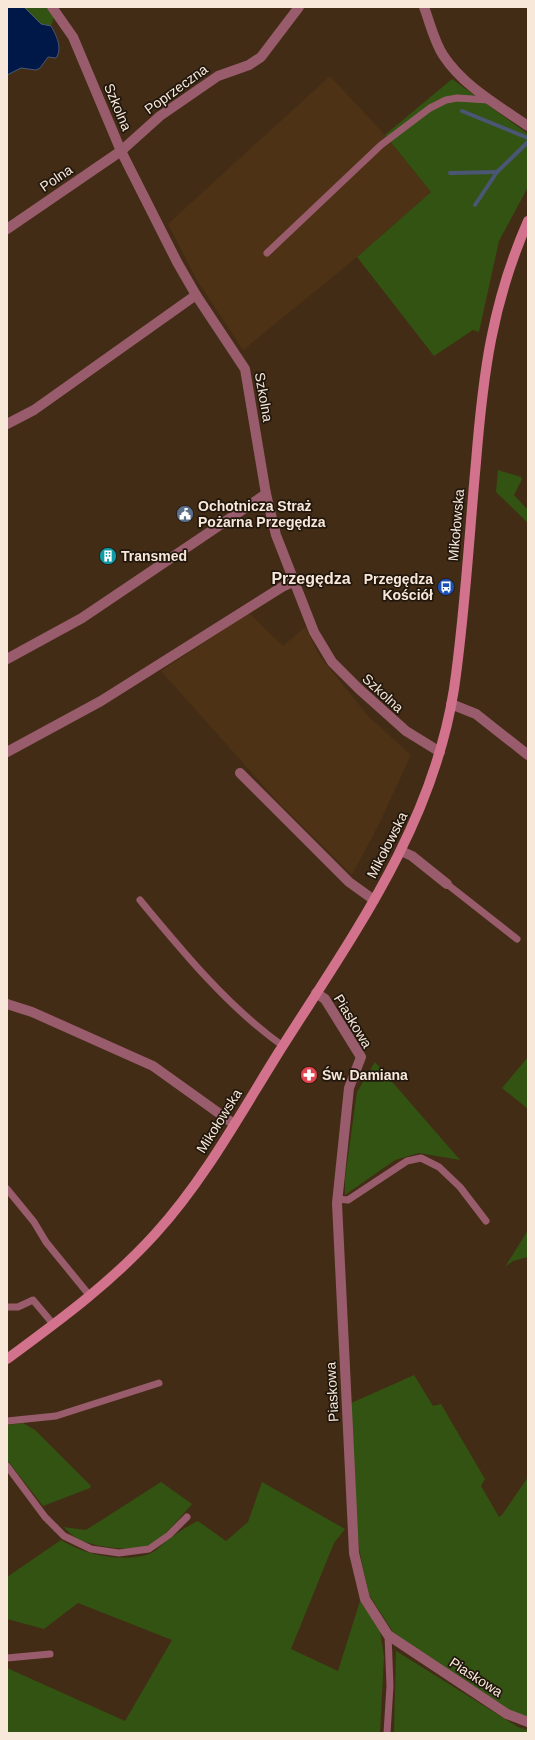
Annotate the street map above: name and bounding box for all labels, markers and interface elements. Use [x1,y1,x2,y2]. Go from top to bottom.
street label: Poprzeczna [141,61,211,117]
street label: Szkolna [101,81,135,133]
street label: Polna [37,161,75,195]
street label: Szkolna [252,371,276,423]
street label: Mikołowska [445,488,467,562]
place label: Ochotnicza Straż Pożarna Przegędza [198,498,326,530]
public building icon: Ochotnicza Straż Pożarna Przegędza [175,504,195,524]
building icon: Transmed [98,546,118,566]
place label: Transmed [121,548,187,564]
district label: Przegędza [271,570,351,587]
place label: Przegędza Kościół [364,571,433,603]
bus stop icon: Przegędza Kościół [436,577,456,597]
street label: Szkolna [359,670,407,716]
street label: Mikołowska [363,809,411,881]
street label: Piaskowa [331,991,375,1051]
pharmacy icon: Św. Damiana [299,1065,319,1085]
place label: Św. Damiana [322,1066,408,1083]
street label: Mikołowska [193,1086,245,1156]
street label: Piaskowa [322,1361,342,1422]
street label: Piaskowa [447,1654,506,1700]

